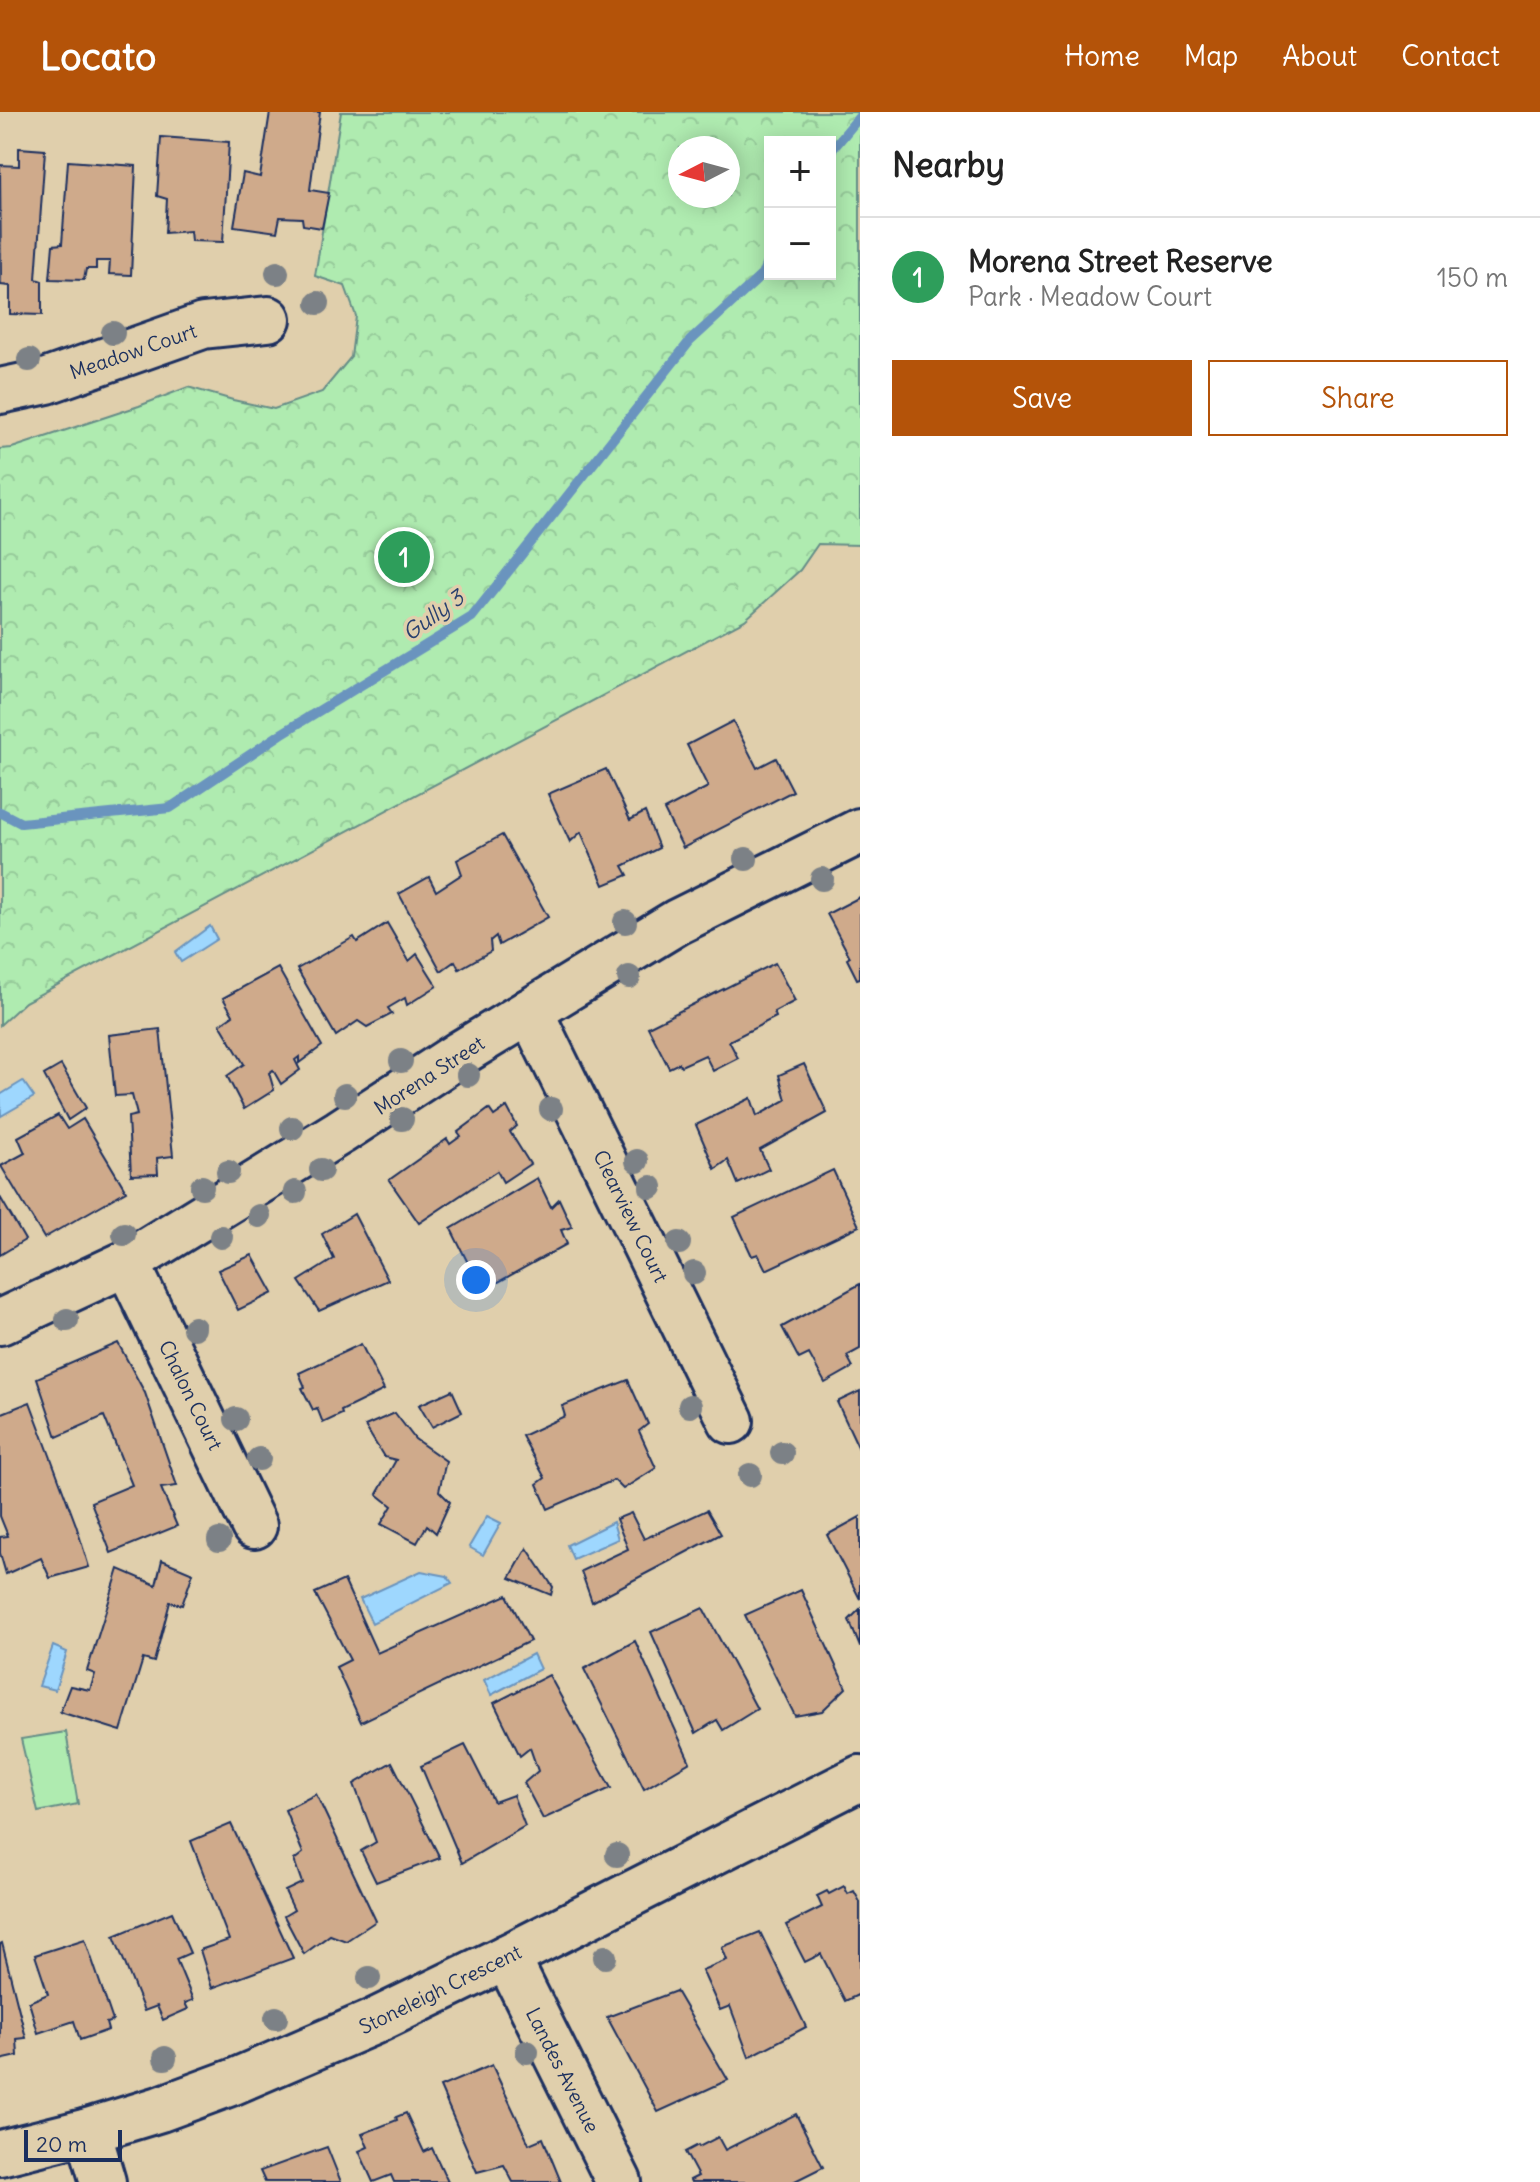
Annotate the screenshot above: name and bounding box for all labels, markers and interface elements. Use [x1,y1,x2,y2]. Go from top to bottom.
text: Locato [40,33,156,80]
text: Home [1064,38,1140,74]
text: Map [1184,38,1238,74]
text: About [1282,38,1357,74]
text: Contact [1401,38,1500,74]
north arrow [668,136,740,208]
map controls [764,136,836,280]
button: + [764,136,836,208]
text: Nearby [892,143,1005,186]
button: − [764,208,836,280]
text: Morena Street Reserve [968,242,1273,280]
text: 1 [913,261,923,294]
text: 150 m [1437,261,1508,294]
text: Park · Meadow Court [968,280,1212,313]
street label: Meadow Court [66,318,200,384]
button: Save [892,360,1192,436]
button: Share [1208,360,1508,436]
pin: 1 [378,527,430,587]
water label: Gully 3 [397,582,471,647]
street label: Morena Street [369,1030,489,1120]
street label: Clearview Court [588,1146,674,1287]
your location [456,1260,496,1300]
street label: Chalon Court [154,1336,228,1454]
street label: Stoneleigh Crescent [355,1939,525,2039]
street label: Landes Avenue [521,2003,605,2137]
scale bar [24,2126,122,2162]
text: 20 m [36,2130,87,2158]

